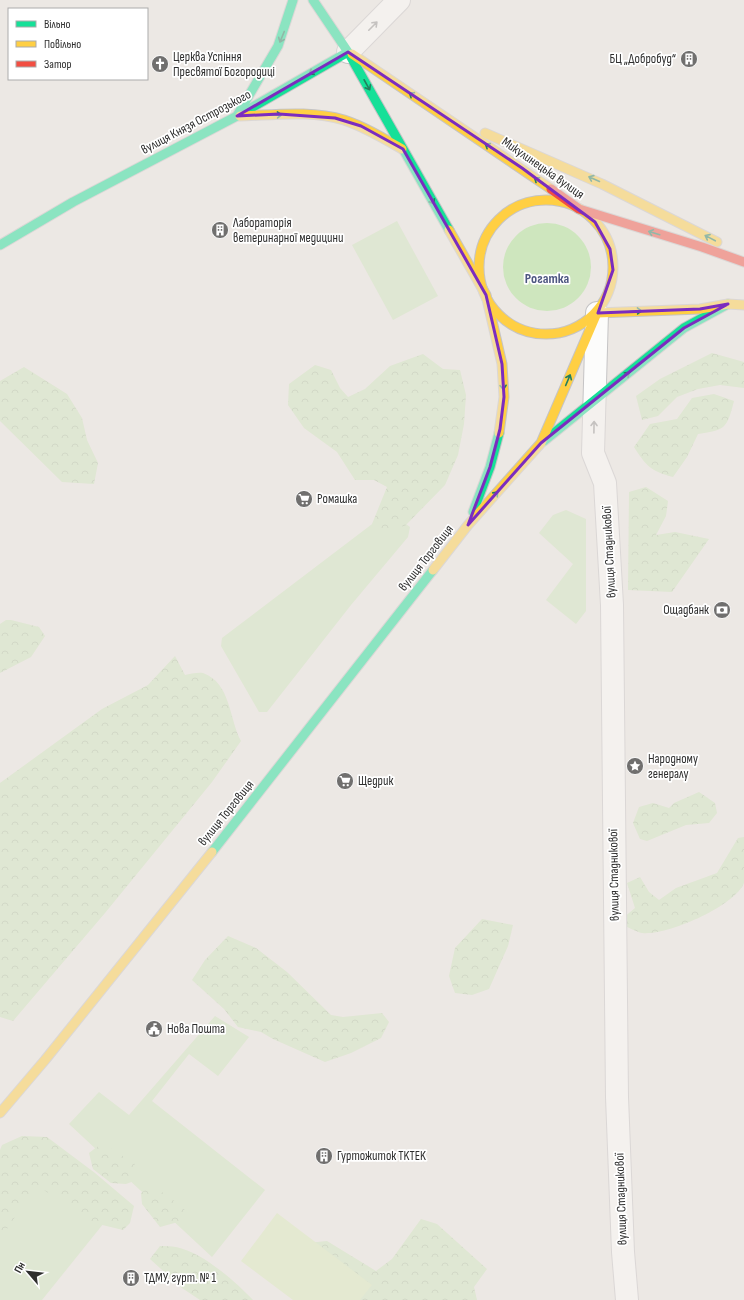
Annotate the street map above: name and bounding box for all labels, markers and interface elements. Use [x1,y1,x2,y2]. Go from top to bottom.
legend [8,8,148,80]
text: Вільно [44,17,70,32]
one-way arrow [369,21,378,31]
one-way arrow [278,31,286,43]
text: Повільно [44,37,81,52]
place label: Церква Успіння Пресвятої Богородиці [173,49,275,80]
building icon: БЦ „Добробуд“ [679,49,699,69]
place label: БЦ „Добробуд“ [610,51,676,67]
church icon: Церква Успіння Пресвятої Богородиці [150,54,170,74]
text: Затор [44,57,72,72]
one-way arrow [308,68,320,76]
one-way arrow [364,79,372,91]
street label: вулиця Князя Острозького [138,86,254,158]
one-way arrow [409,92,420,100]
one-way arrow [269,111,282,118]
street label: Микулинецька вулиця [499,134,587,202]
one-way arrow [485,143,496,151]
one-way arrow [588,175,600,182]
one-way arrow [534,176,545,185]
one-way arrow [428,193,435,205]
place label: Лабораторія ветеринарної медицини [232,215,343,246]
building icon: Лабораторія ветеринарної медицини [210,220,230,240]
one-way arrow [647,229,660,236]
one-way arrow [704,234,716,241]
district label: Рогатка [525,270,570,287]
one-way arrow [629,308,642,315]
one-way arrow [619,371,630,380]
one-way arrow [565,375,572,387]
one-way arrow [500,377,507,390]
one-way arrow [590,421,597,434]
supermarket icon: Ромашка [294,489,314,509]
one-way arrow [490,490,499,501]
place label: Ромашка [317,491,357,507]
street label: вулиця Стадникової [599,505,619,598]
street label: вулиця Торговиця [395,522,457,594]
bank icon: Ощадбанк [712,600,732,620]
place label: Ощадбанк [663,602,709,618]
place label: Народному генералу [648,751,698,782]
place icon: Народному генералу [625,756,645,776]
supermarket icon: Щедрик [335,771,355,791]
place label: Щедрик [358,773,393,789]
street label: вулиця Торговиця [195,777,257,849]
street label: вулиця Стадникової [605,828,623,921]
public building icon: Нова Пошта [144,1019,164,1039]
place label: Нова Пошта [167,1021,225,1037]
building icon: Гуртожиток TKTEK [314,1146,334,1166]
place label: Гуртожиток TKTEK [337,1148,426,1164]
street label: вулиця Стадникової [611,1152,631,1245]
north arrow [8,1252,48,1292]
text: Пн [11,1260,28,1275]
building icon: ТДМУ, гурт. № 1 [121,1268,141,1288]
place label: ТДМУ, гурт. № 1 [144,1270,216,1286]

